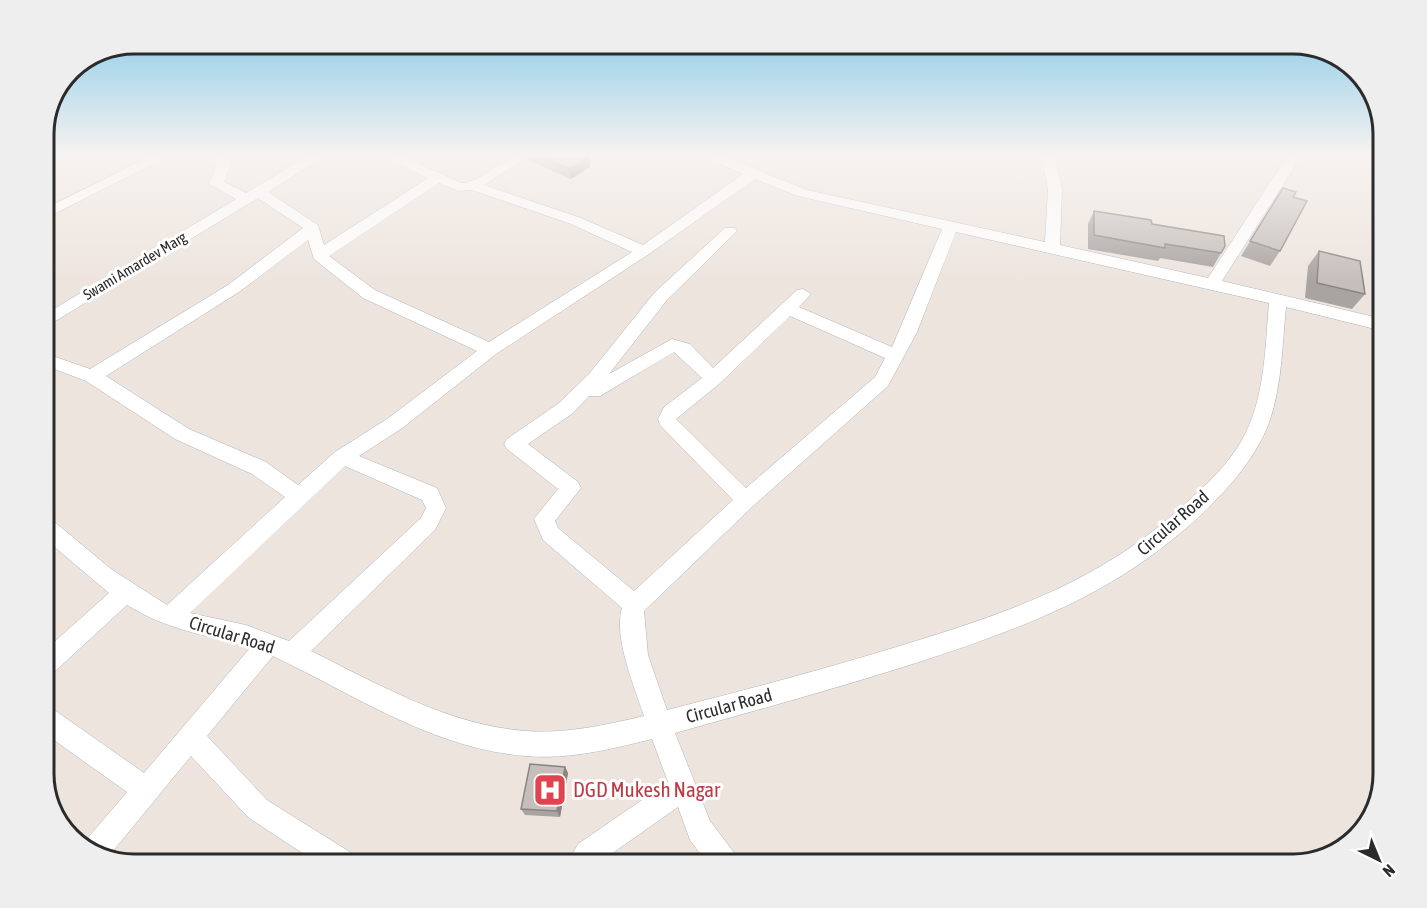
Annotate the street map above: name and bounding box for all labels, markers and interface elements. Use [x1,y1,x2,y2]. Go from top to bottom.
street label: Swami Amardev Marg [80,228,190,303]
street label: Circular Road [1133,486,1213,559]
street label: Circular Road [187,612,277,657]
street label: Circular Road [684,684,774,727]
hospital icon: DGD Mukesh Nagar [532,772,568,808]
place label: DGD Mukesh Nagar [573,777,721,801]
north arrow [1349,830,1409,890]
text: N [1380,861,1399,881]

